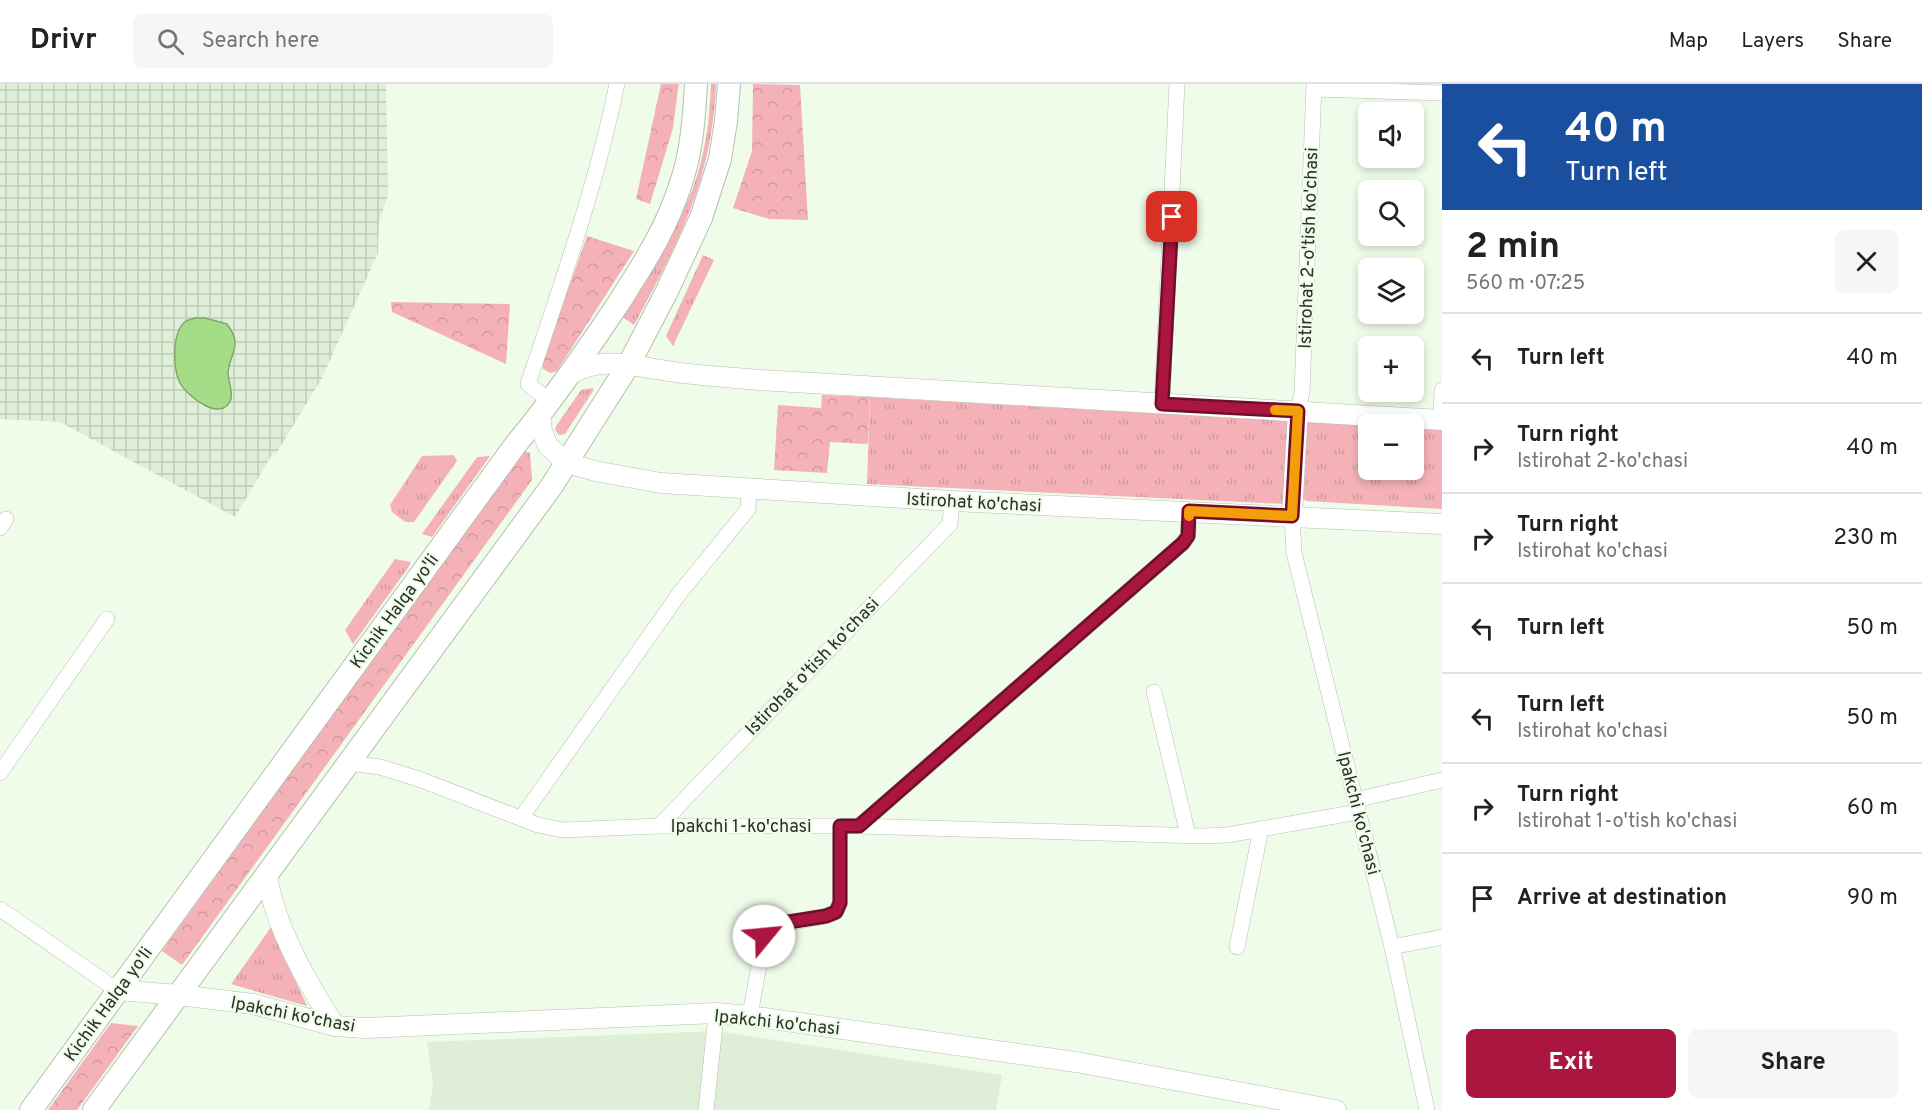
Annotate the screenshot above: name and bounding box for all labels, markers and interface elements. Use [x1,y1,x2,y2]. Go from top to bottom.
search box [133,14,553,68]
text: Drivr [30,23,97,59]
icon: search [154,25,187,58]
text: Search here [202,28,319,55]
text: Map [1669,28,1708,55]
text: Layers [1741,28,1804,55]
text: Share [1837,28,1892,55]
map controls [1358,102,1424,480]
button: sound [1358,102,1424,168]
text: 40 m [1565,104,1667,157]
icon: left [1466,108,1544,186]
street label: Istirohat 2-o'tish ko'chasi [1294,147,1325,349]
text: Turn left [1565,156,1667,190]
button: search [1358,180,1424,246]
pin [1146,191,1197,242]
icon: arrive [1155,200,1188,233]
text: 2 min [1466,225,1560,271]
button: close [1835,230,1898,293]
button: layers [1358,258,1424,324]
text: 560 m · 07:25 [1466,271,1585,297]
button: + [1358,336,1424,402]
icon: left [1466,342,1499,375]
text: Turn left [1517,345,1605,372]
text: 40 m [1846,345,1898,372]
button: − [1358,414,1424,480]
text: Turn right [1517,422,1619,449]
icon: right [1466,432,1499,465]
text: 40 m [1846,435,1898,462]
text: Istirohat 2-ko'chasi [1517,449,1688,475]
street label: Istirohat ko'chasi [906,488,1042,519]
text: Turn right [1517,512,1619,539]
icon: right [1466,522,1499,555]
text: 230 m [1834,525,1898,552]
text: Istirohat ko'chasi [1517,539,1668,565]
street label: Kichik Halqa yo'li [346,550,445,674]
street label: Istirohat o'tish ko'chasi [741,593,885,741]
icon: left [1466,612,1499,645]
text: Turn left [1517,615,1605,642]
text: 50 m [1846,615,1898,642]
text: Turn left [1517,692,1605,719]
icon: left [1466,702,1499,735]
text: 50 m [1846,705,1898,732]
text: Istirohat ko'chasi [1517,719,1668,745]
street label: Ipakchi ko'chasi [1331,749,1384,878]
text: Turn right [1517,782,1619,809]
icon: right [1466,792,1499,825]
text: 60 m [1847,795,1898,822]
text: Istirohat 1-o'tish ko'chasi [1517,809,1737,835]
street label: Ipakchi 1-ko'chasi [670,816,812,839]
icon: arrive [1466,882,1499,915]
text: Arrive at destination [1517,885,1727,912]
text: 90 m [1847,885,1898,912]
position arrow [732,904,796,968]
street label: Kichik Halqa yo'li [60,943,159,1067]
street label: Ipakchi ko'chasi [228,992,357,1039]
street label: Ipakchi ko'chasi [713,1005,841,1042]
button: Exit [1466,1029,1676,1098]
button: Share [1688,1029,1898,1098]

